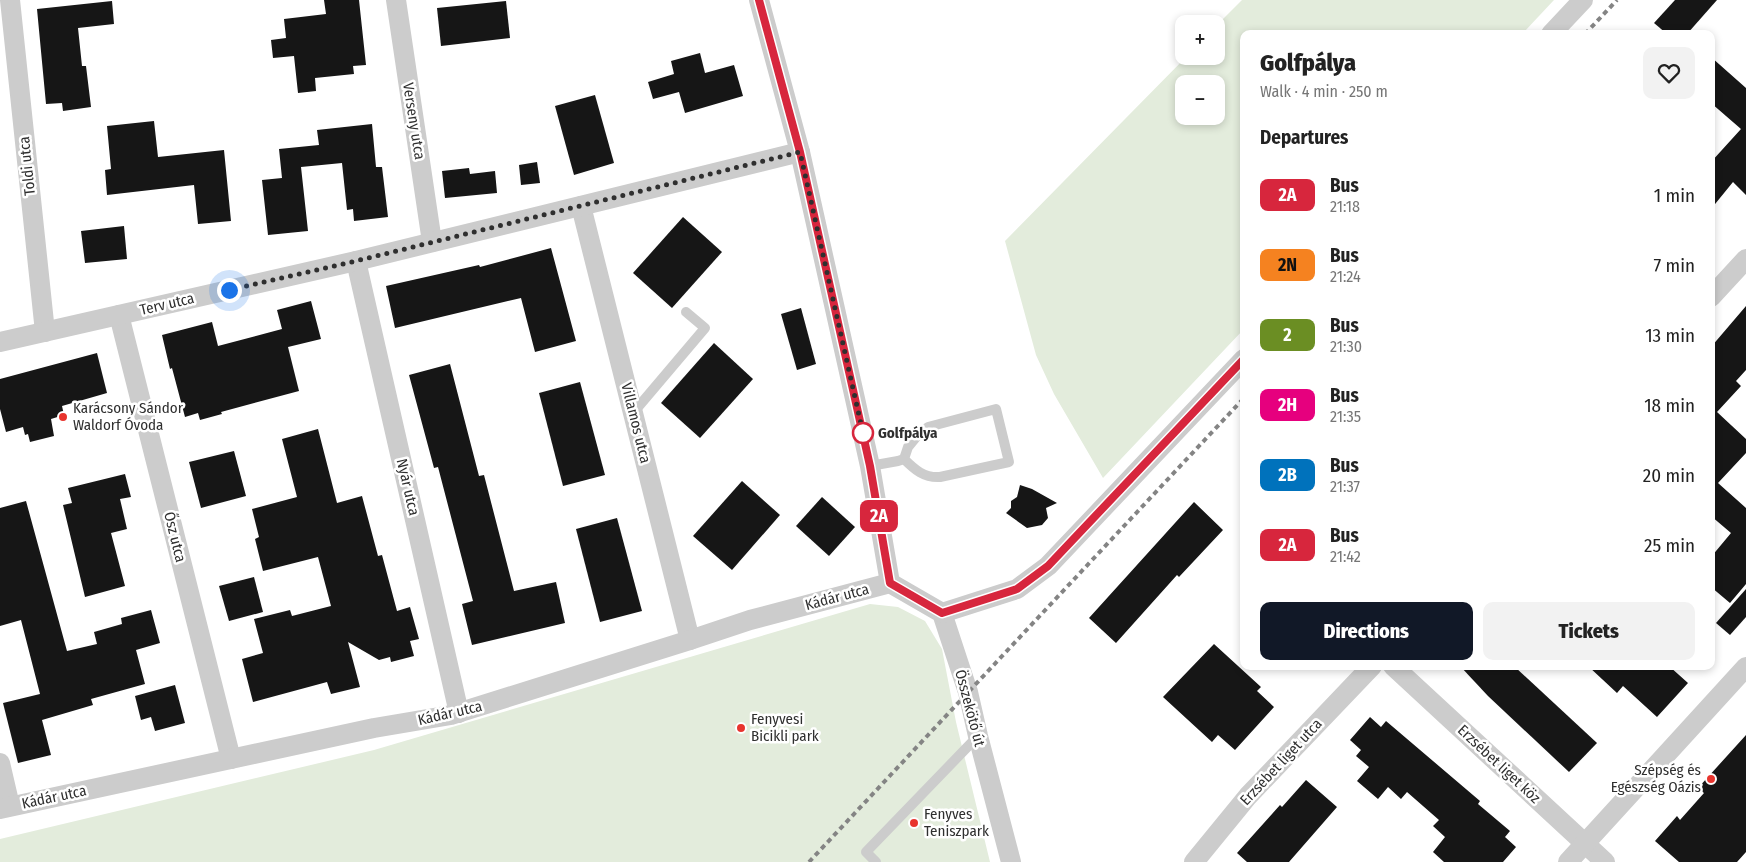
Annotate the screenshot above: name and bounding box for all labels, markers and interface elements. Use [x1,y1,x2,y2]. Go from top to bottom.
map controls [1175,15,1225,125]
button: + [1175,15,1225,65]
button: heart [1643,47,1695,99]
text: Golfpálya [1260,49,1356,77]
button: − [1175,75,1225,125]
street label: Verseny utca [399,81,429,161]
text: Walk · 4 min · 250 m [1260,82,1388,101]
text: Departures [1260,126,1348,149]
street label: Toldi utca [15,136,39,196]
text: Bus [1330,174,1359,197]
text: 2A [1278,184,1297,206]
text: 1 min [1654,184,1695,207]
text: 21:18 [1330,197,1360,216]
text: Bus [1330,244,1359,267]
text: 2N [1278,254,1297,276]
text: 7 min [1653,254,1695,277]
text: 21:24 [1330,267,1361,286]
your location [217,278,242,303]
street label: Terv utca [138,289,196,319]
text: Bus [1330,314,1359,337]
text: 2 [1283,324,1292,346]
text: 13 min [1645,324,1695,347]
text: 21:30 [1330,337,1362,356]
street label: Villamos utca [617,381,655,465]
text: Bus [1330,384,1359,407]
text: 2H [1278,394,1297,416]
text: 18 min [1644,394,1695,417]
place label: Karácsony Sándor Waldorf Óvoda [73,399,184,434]
text: 21:35 [1330,407,1361,426]
marker: Karácsony Sándor Waldorf Óvoda [57,411,69,423]
marker: Golfpálya [852,422,874,444]
place label: Golfpálya [878,424,938,442]
text: Bus [1330,454,1359,477]
street label: Nyár utca [393,457,423,517]
text: 2B [1278,464,1297,486]
text: 20 min [1643,464,1695,487]
text: 21:37 [1330,477,1360,496]
line badge: 2A [856,500,902,532]
text: 2A [870,505,888,527]
street label: Ősz utca [160,510,190,564]
text: Bus [1330,524,1359,547]
text: 2A [1278,534,1297,556]
text: 25 min [1644,534,1695,557]
text: 21:42 [1330,547,1361,566]
street label: Kádár utca [803,580,871,614]
button: Directions [1260,602,1473,660]
button: Tickets [1483,602,1695,660]
street label: Összekötő út [951,668,989,749]
street label: Kádár utca [416,697,484,729]
place label: Fenyvesi Bicikli park [751,710,819,745]
street label: Erzsébet liget utca [1236,715,1326,809]
street label: Erzsébet liget köz [1454,721,1544,807]
marker: Fenyvesi Bicikli park [735,722,747,734]
place label: Szépség és Egészség Oázis [1611,761,1701,796]
marker: Szépség és Egészség Oázis [1705,773,1717,785]
street label: Kádár utca [20,781,88,813]
place label: Fenyves Teniszpark [924,805,989,840]
marker: Fenyves Teniszpark [908,817,920,829]

